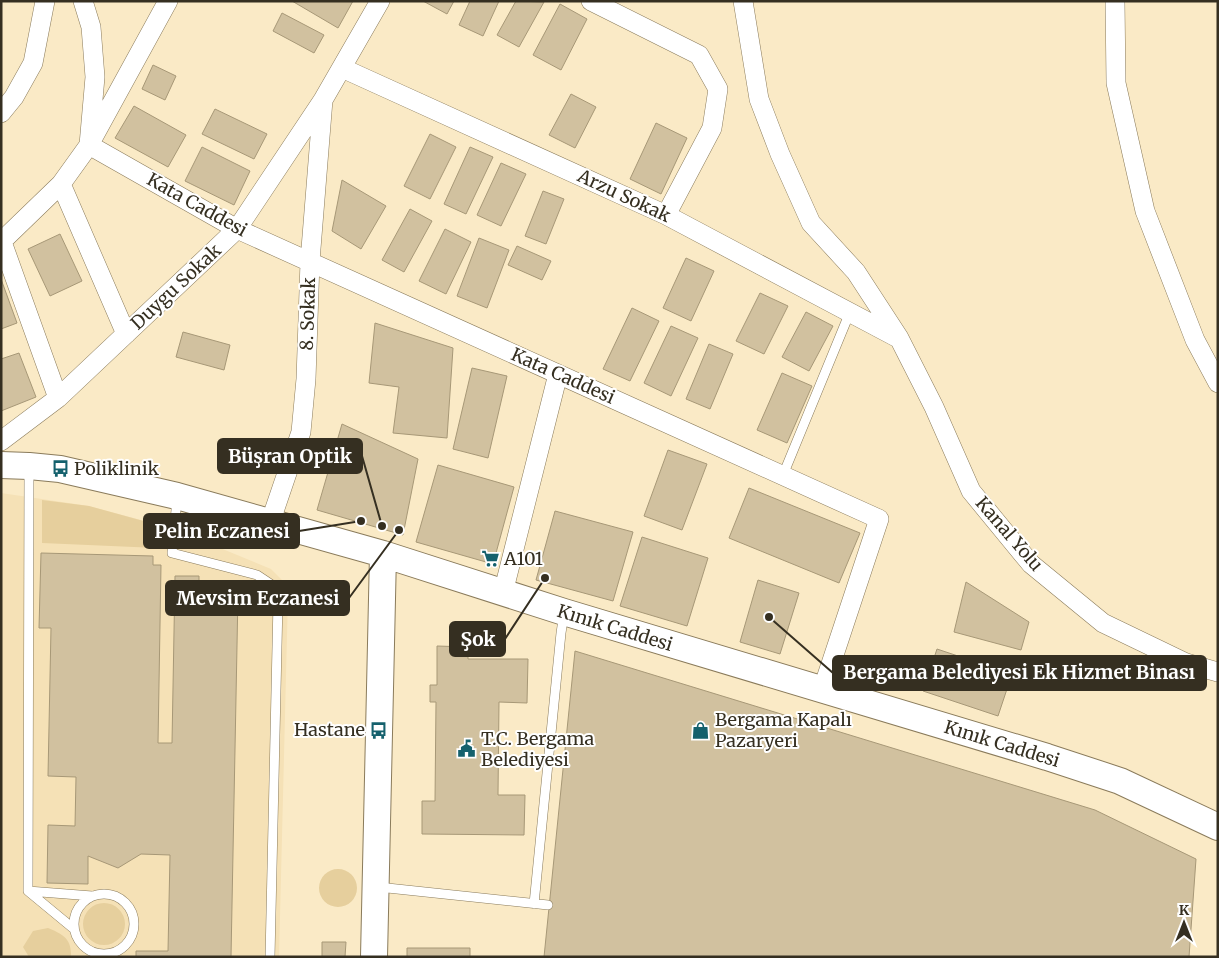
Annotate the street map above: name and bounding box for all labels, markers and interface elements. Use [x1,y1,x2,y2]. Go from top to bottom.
street label: Arzu Sokak [573,164,675,227]
street label: Kata Caddesi [143,168,252,242]
street label: Duygu Sokak [126,239,226,334]
street label: 8. Sokak [295,276,320,351]
street label: Kata Caddesi [508,342,619,409]
callout: Büşran Optik [218,439,362,473]
text: Büşran Optik [228,444,353,468]
place label: Poliklinik [74,457,160,480]
bus stop icon: Poliklinik [50,459,70,479]
street label: Kanal Yolu [971,492,1048,576]
callout: Pelin Eczanesi [144,514,299,548]
text: Pelin Eczanesi [154,519,290,543]
place label: A101 [503,547,543,570]
supermarket icon: A101 [480,549,500,569]
callout: Mevsim Eczanesi [166,581,349,615]
text: Mevsim Eczanesi [176,586,340,610]
street label: Kınık Caddesi [555,599,676,656]
callout: Şok [450,622,505,656]
text: Şok [460,627,496,651]
callout: Bergama Belediyesi Ek Hizmet Binası [833,656,1206,690]
text: Bergama Belediyesi Ek Hizmet Binası [843,660,1196,684]
place label: Bergama Kapalı Pazaryeri [715,708,852,752]
street label: Kınık Caddesi [942,715,1063,772]
place label: Hastane [294,718,365,741]
bus stop icon: Hastane [369,720,389,740]
shop icon: Bergama Kapalı Pazaryeri [691,720,711,740]
place label: T.C. Bergama Belediyesi [481,727,594,771]
public building icon: T.C. Bergama Belediyesi [457,739,477,759]
north arrow [1159,898,1209,948]
text: K [1179,901,1190,919]

